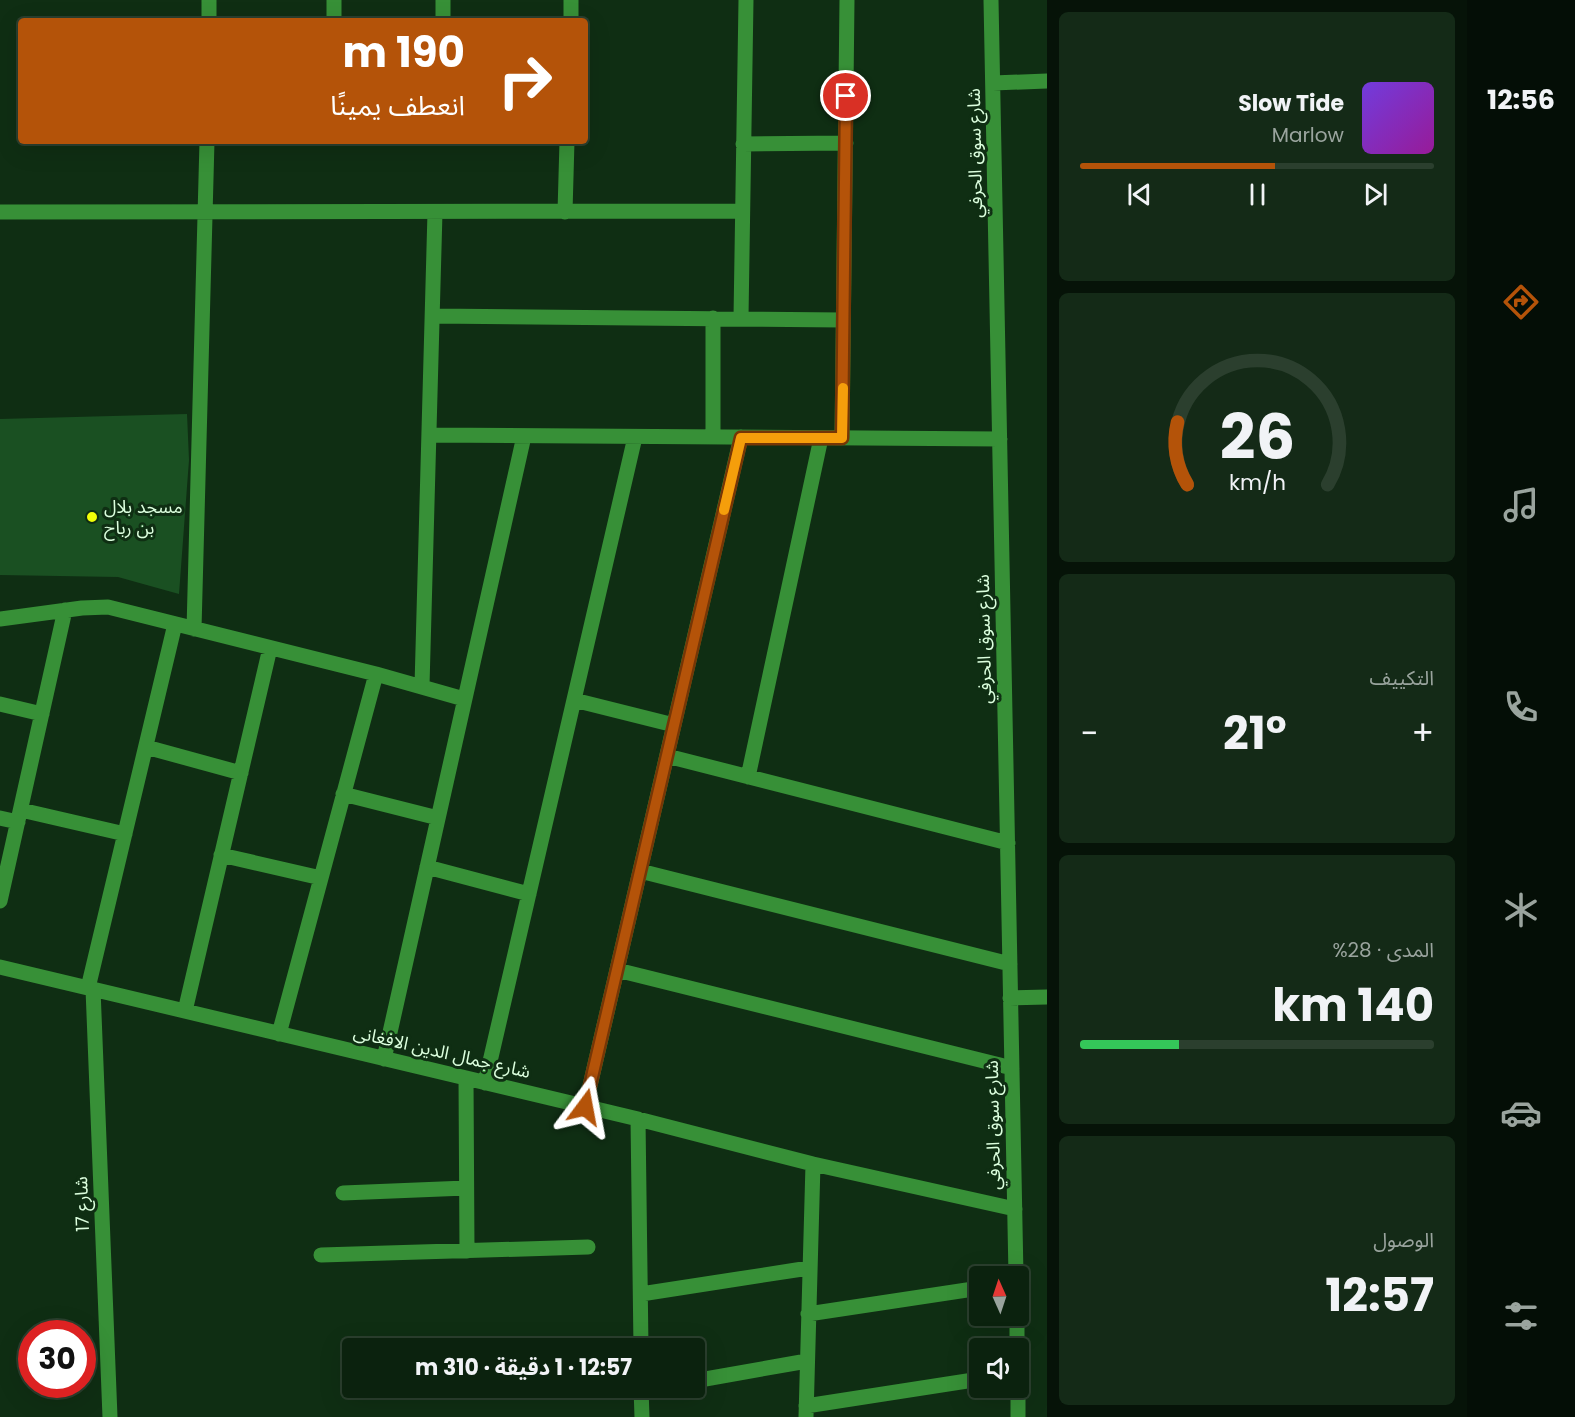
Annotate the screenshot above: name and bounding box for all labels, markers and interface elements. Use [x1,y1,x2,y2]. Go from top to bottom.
text: 190 m [343,23,465,82]
icon: right [486,42,564,120]
pin [820,70,871,121]
icon: arrive [829,79,862,112]
text: 12:56 [1487,81,1555,118]
text: انعطف يمينًا [330,87,465,124]
street label: شارع سوق الحرفي [961,88,990,218]
text: Slow Tide [1238,88,1344,119]
text: Marlow [1272,121,1344,149]
icon: previous [1123,178,1156,211]
icon: pause [1241,178,1274,211]
icon: next [1359,178,1392,211]
icon: directions [1500,281,1542,323]
text: 26 [1219,393,1295,481]
text: km/h [1228,467,1286,498]
icon: music [1500,484,1542,526]
place label: مسجد بلال بن رباح [104,494,183,541]
marker: مسجد بلال بن رباح [85,510,99,524]
street label: شارع سوق الحرفي [970,574,999,704]
text: التكييف [1370,664,1434,692]
icon: phone [1500,686,1542,728]
text: 21° [1223,702,1287,765]
text: − [1080,710,1098,757]
text: + [1411,710,1434,757]
icon: climate [1500,889,1542,931]
text: المدى · 28% [1332,936,1434,964]
text: 140 km [1272,974,1434,1037]
street label: شارع جمال الدين الافغانى [351,1019,533,1086]
street label: شارع سوق الحرفي [979,1060,1008,1190]
position arrow [553,1075,617,1139]
icon: car [1500,1092,1542,1134]
street label: شارع 17 [68,1176,97,1232]
text: الوصول [1373,1226,1434,1254]
text: 12:57 [1325,1264,1434,1327]
north arrow [969,1266,1029,1326]
map controls [969,1266,1029,1398]
icon: filters [1500,1295,1542,1337]
speed limit sign: 30 [18,1320,96,1398]
button: sound [969,1338,1029,1398]
text: 12:57 · 1 دقيقة · 310 m [415,1352,632,1383]

